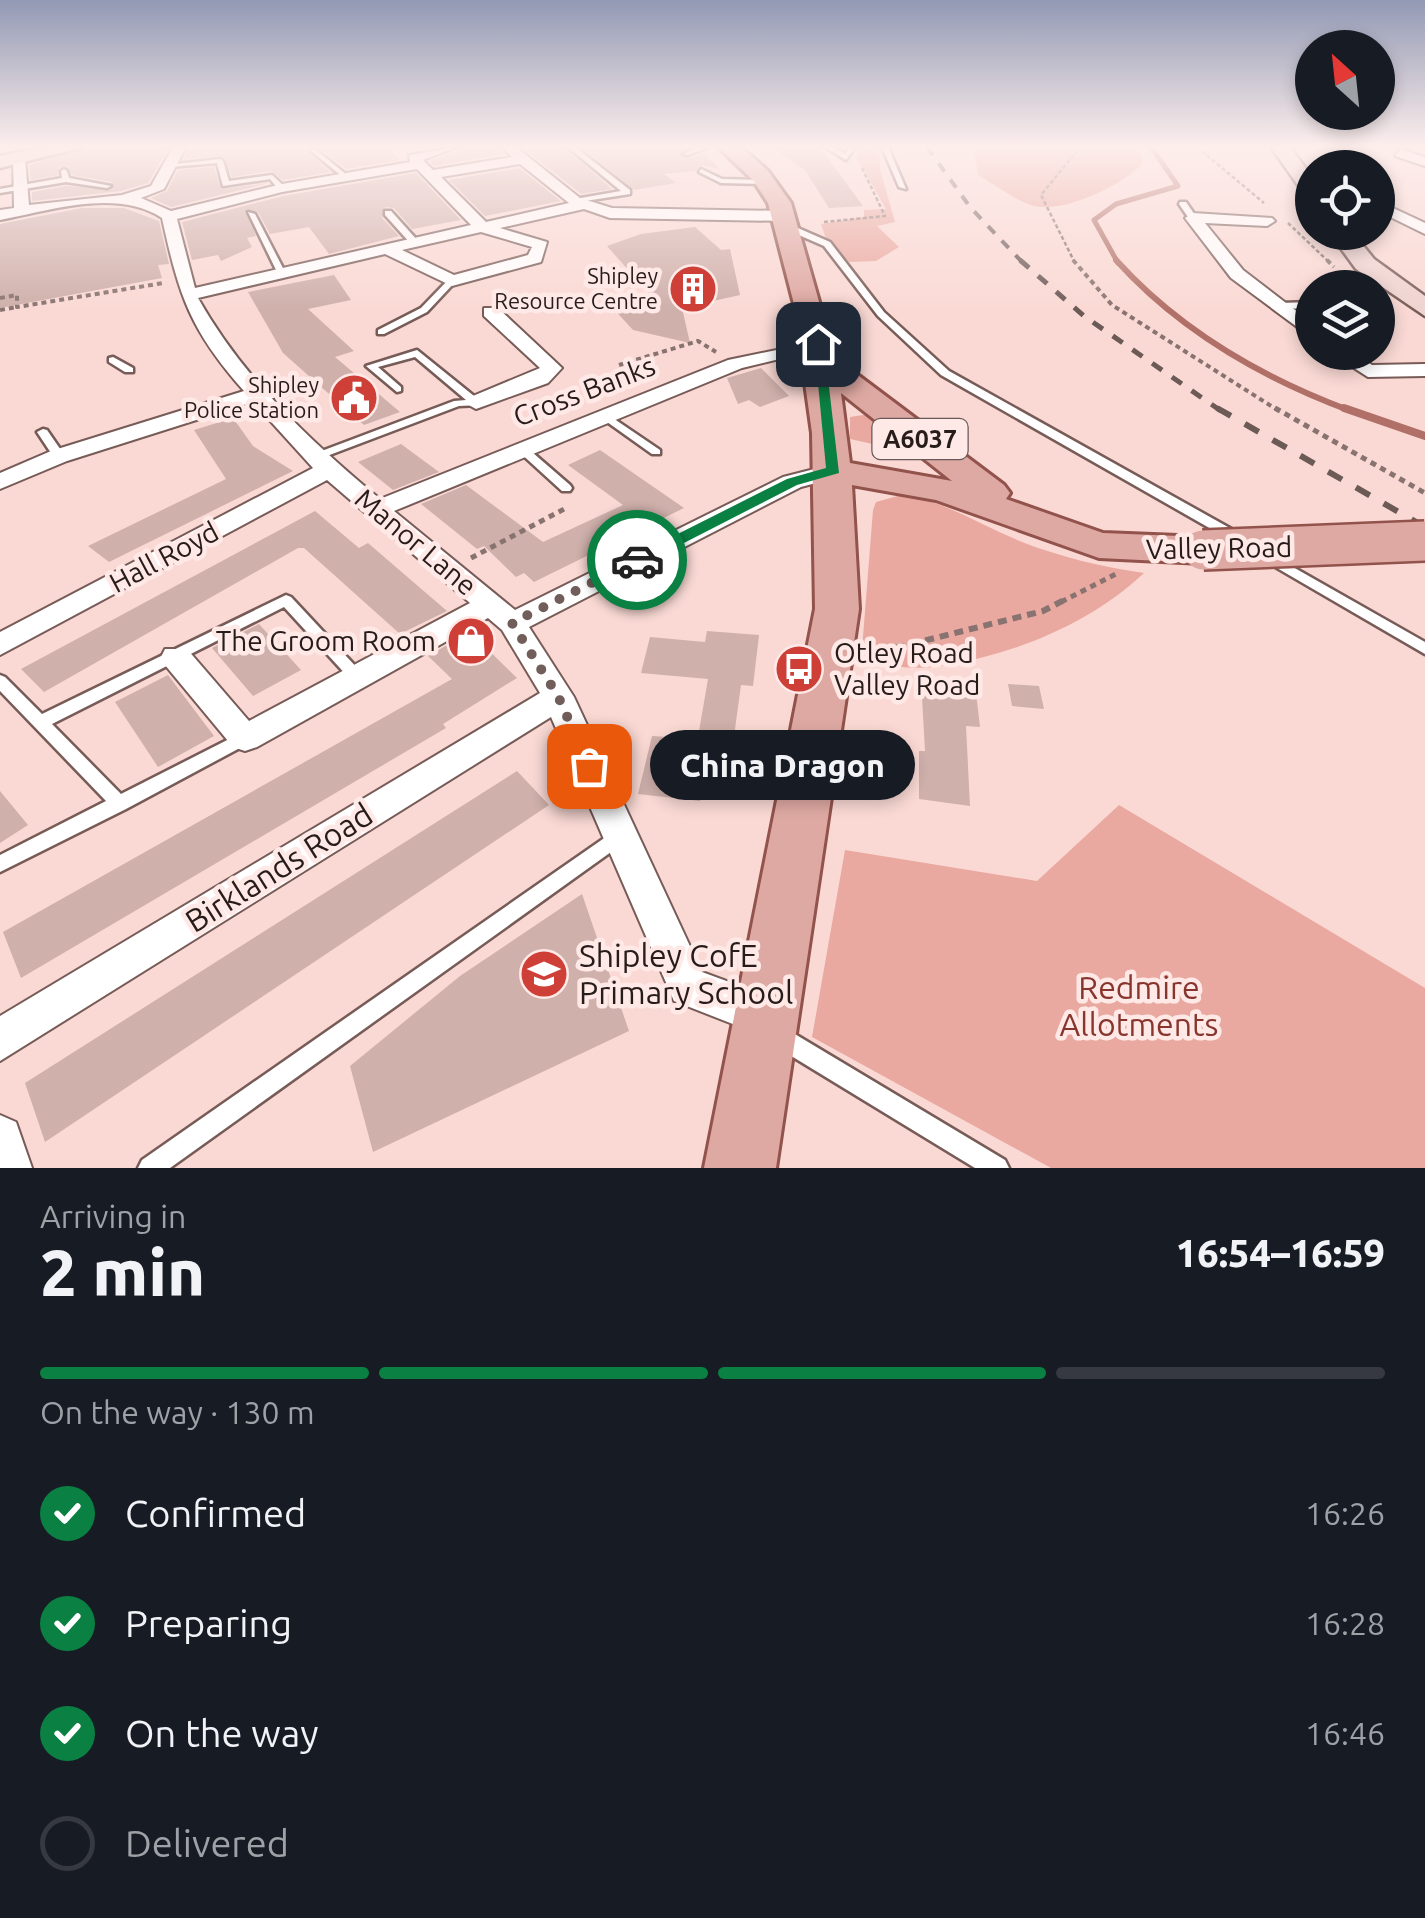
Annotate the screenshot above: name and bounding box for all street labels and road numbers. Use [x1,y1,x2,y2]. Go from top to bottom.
street label: Cross Banks [509,349,659,432]
road number: A6037 [872,419,968,459]
street label: Manor Lane [350,482,483,601]
street label: Hall Royd [104,515,223,598]
street label: Valley Road [1146,531,1292,564]
street label: Birklands Road [179,795,378,939]

